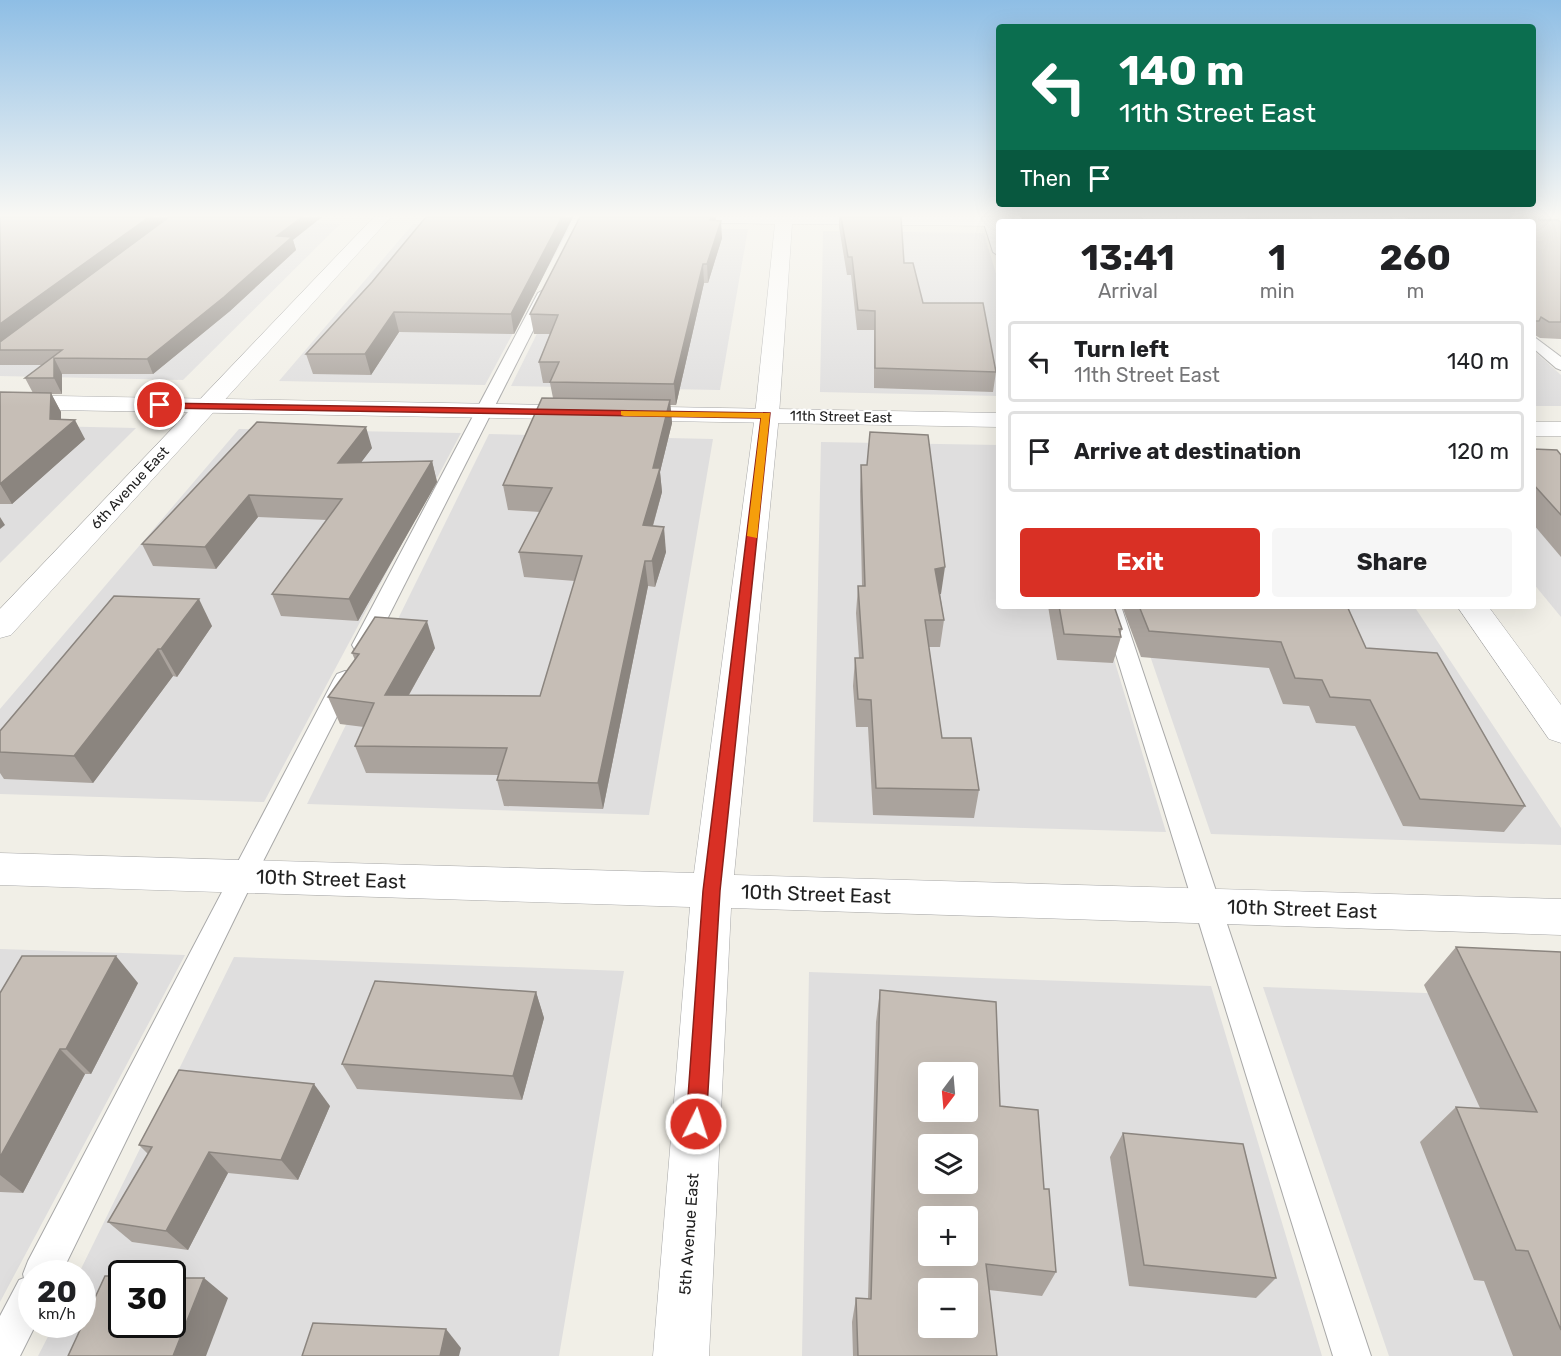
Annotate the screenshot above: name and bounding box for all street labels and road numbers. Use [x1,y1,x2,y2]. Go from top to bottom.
street label: 11th Street East [790,408,893,426]
street label: 6th Avenue East [87,443,173,533]
street label: 10th Street East [256,864,407,894]
street label: 10th Street East [741,879,892,909]
street label: 10th Street East [1227,894,1378,924]
street label: 5th Avenue East [675,1173,703,1295]

